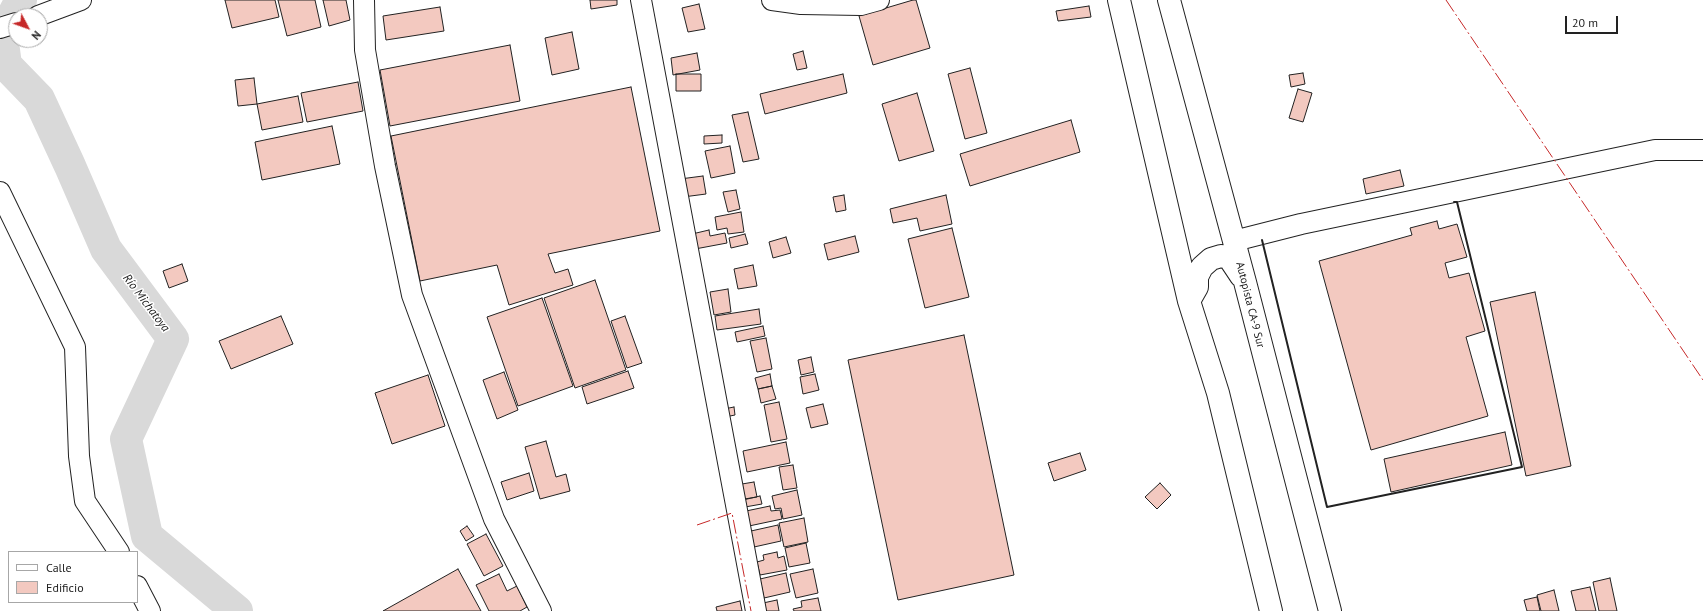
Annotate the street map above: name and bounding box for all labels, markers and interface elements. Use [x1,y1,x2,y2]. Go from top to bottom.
north arrow [8,8,48,48]
scale bar [1567,8,1620,34]
text: 20 m [1572,15,1598,30]
text: N [29,28,44,43]
street label: Autopista CA-9 Sur [1233,261,1267,349]
water label: Río Michatoya [120,271,172,335]
legend [8,551,138,603]
text: Calle [46,560,72,575]
text: Edificio [46,580,84,595]

